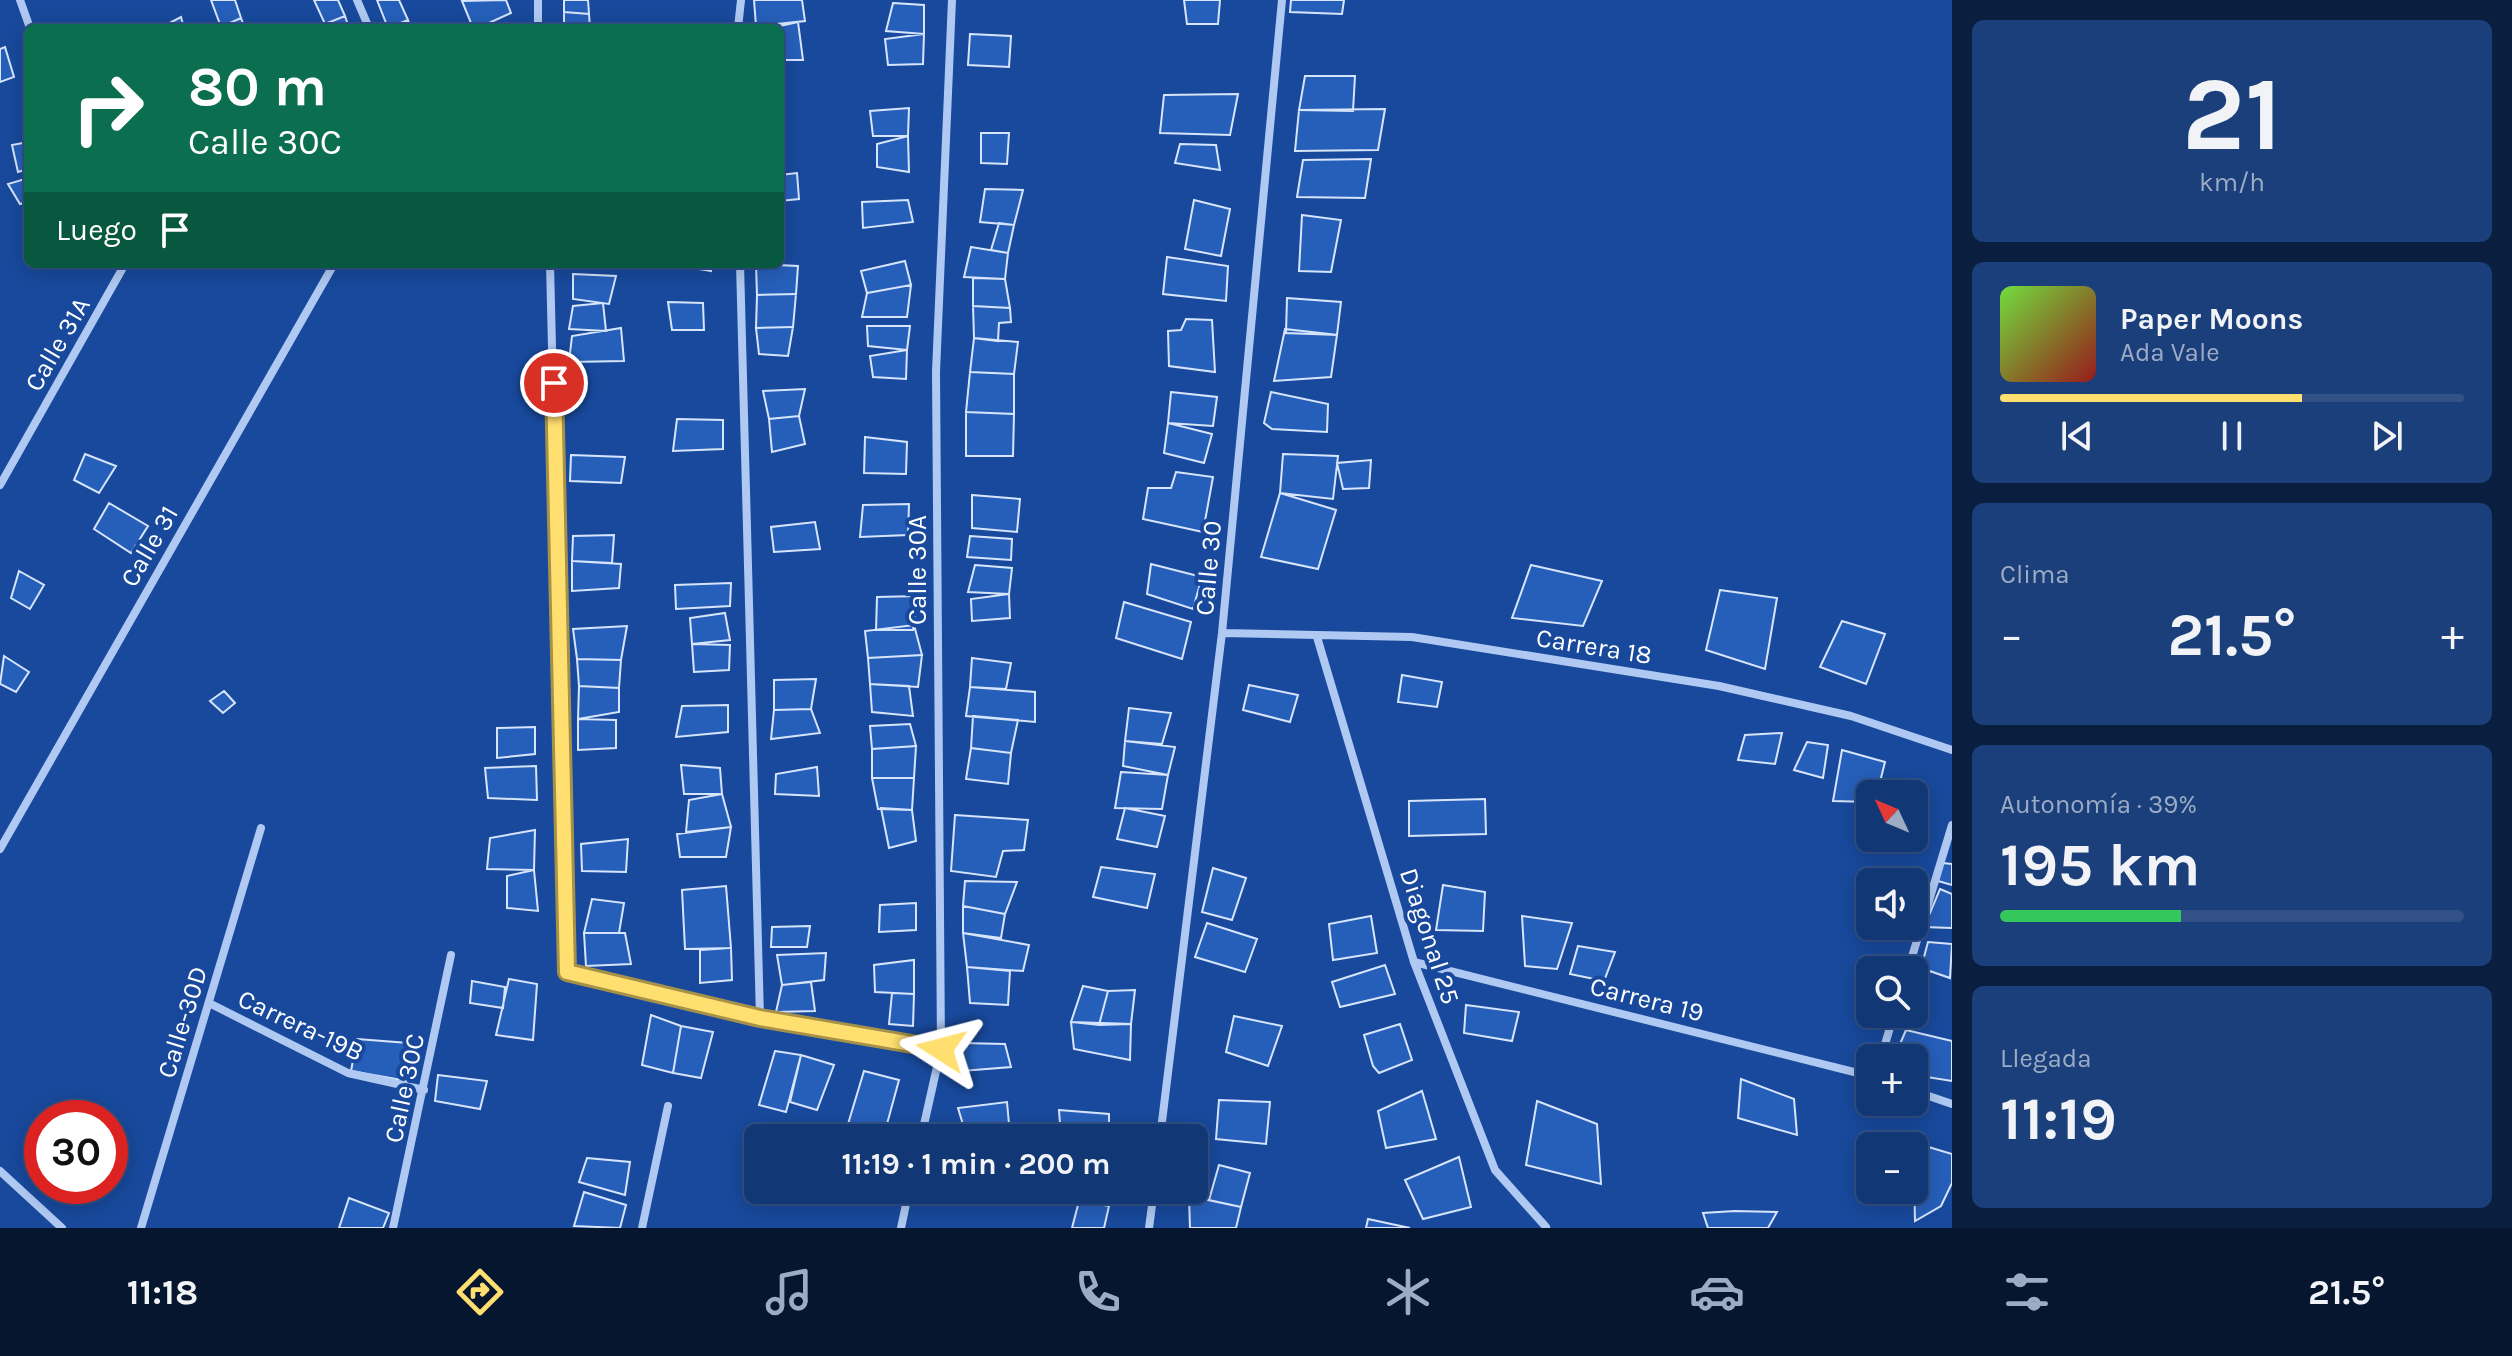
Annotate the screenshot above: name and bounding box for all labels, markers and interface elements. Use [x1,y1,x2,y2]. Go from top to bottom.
text: 80 m [188,54,327,119]
text: 21 [2182,54,2282,175]
icon: right [56,56,160,160]
text: Calle 30C [188,121,342,163]
text: km/h [2199,167,2265,198]
icon: arrive [153,208,197,252]
text: Luego [56,212,137,248]
street label: Calle 31A [18,292,97,397]
text: Paper Moons [2120,301,2303,337]
text: Ada Vale [2120,337,2220,368]
pin [520,349,588,417]
icon: arrive [532,361,576,405]
icon: previous [2055,414,2099,458]
icon: pause [2210,414,2254,458]
icon: next [2365,414,2409,458]
street label: Calle 31 [114,500,185,592]
street label: Calle 30A [902,515,933,625]
street label: Calle 30 [1189,519,1228,617]
text: Clima [2000,559,2070,590]
text: 21.5° [2168,600,2296,670]
text: − [2000,610,2023,661]
text: + [2441,610,2464,661]
street label: Carrera 18 [1534,622,1654,671]
north arrow [1856,780,1928,852]
map controls [1856,780,1928,1204]
text: Autonomía · 39% [2000,789,2197,820]
text: 195 km [2000,830,2201,900]
street label: Diagonal 25 [1393,864,1466,1008]
button: sound [1856,868,1928,940]
button: search [1856,956,1928,1028]
street label: Calle-30D [151,963,214,1082]
street label: Carrera 19 [1587,970,1707,1029]
street label: Carrera-19B [233,983,369,1068]
position arrow [899,1007,983,1091]
street label: Calle 30C [378,1031,431,1146]
text: Llegada [2000,1043,2092,1074]
button: + [1856,1044,1928,1116]
text: 11:19 [2000,1084,2117,1154]
speed limit sign: 30 [24,1100,128,1204]
button: − [1856,1132,1928,1204]
text: 11:19 · 1 min · 200 m [841,1146,1111,1182]
icon: directions [452,1264,508,1320]
icon: music [761,1264,817,1320]
icon: phone [1070,1264,1126,1320]
icon: climate [1380,1264,1436,1320]
icon: car [1689,1264,1745,1320]
icon: filters [1999,1264,2055,1320]
text: 11:18 [127,1271,198,1313]
text: 21.5° [2308,1271,2385,1313]

